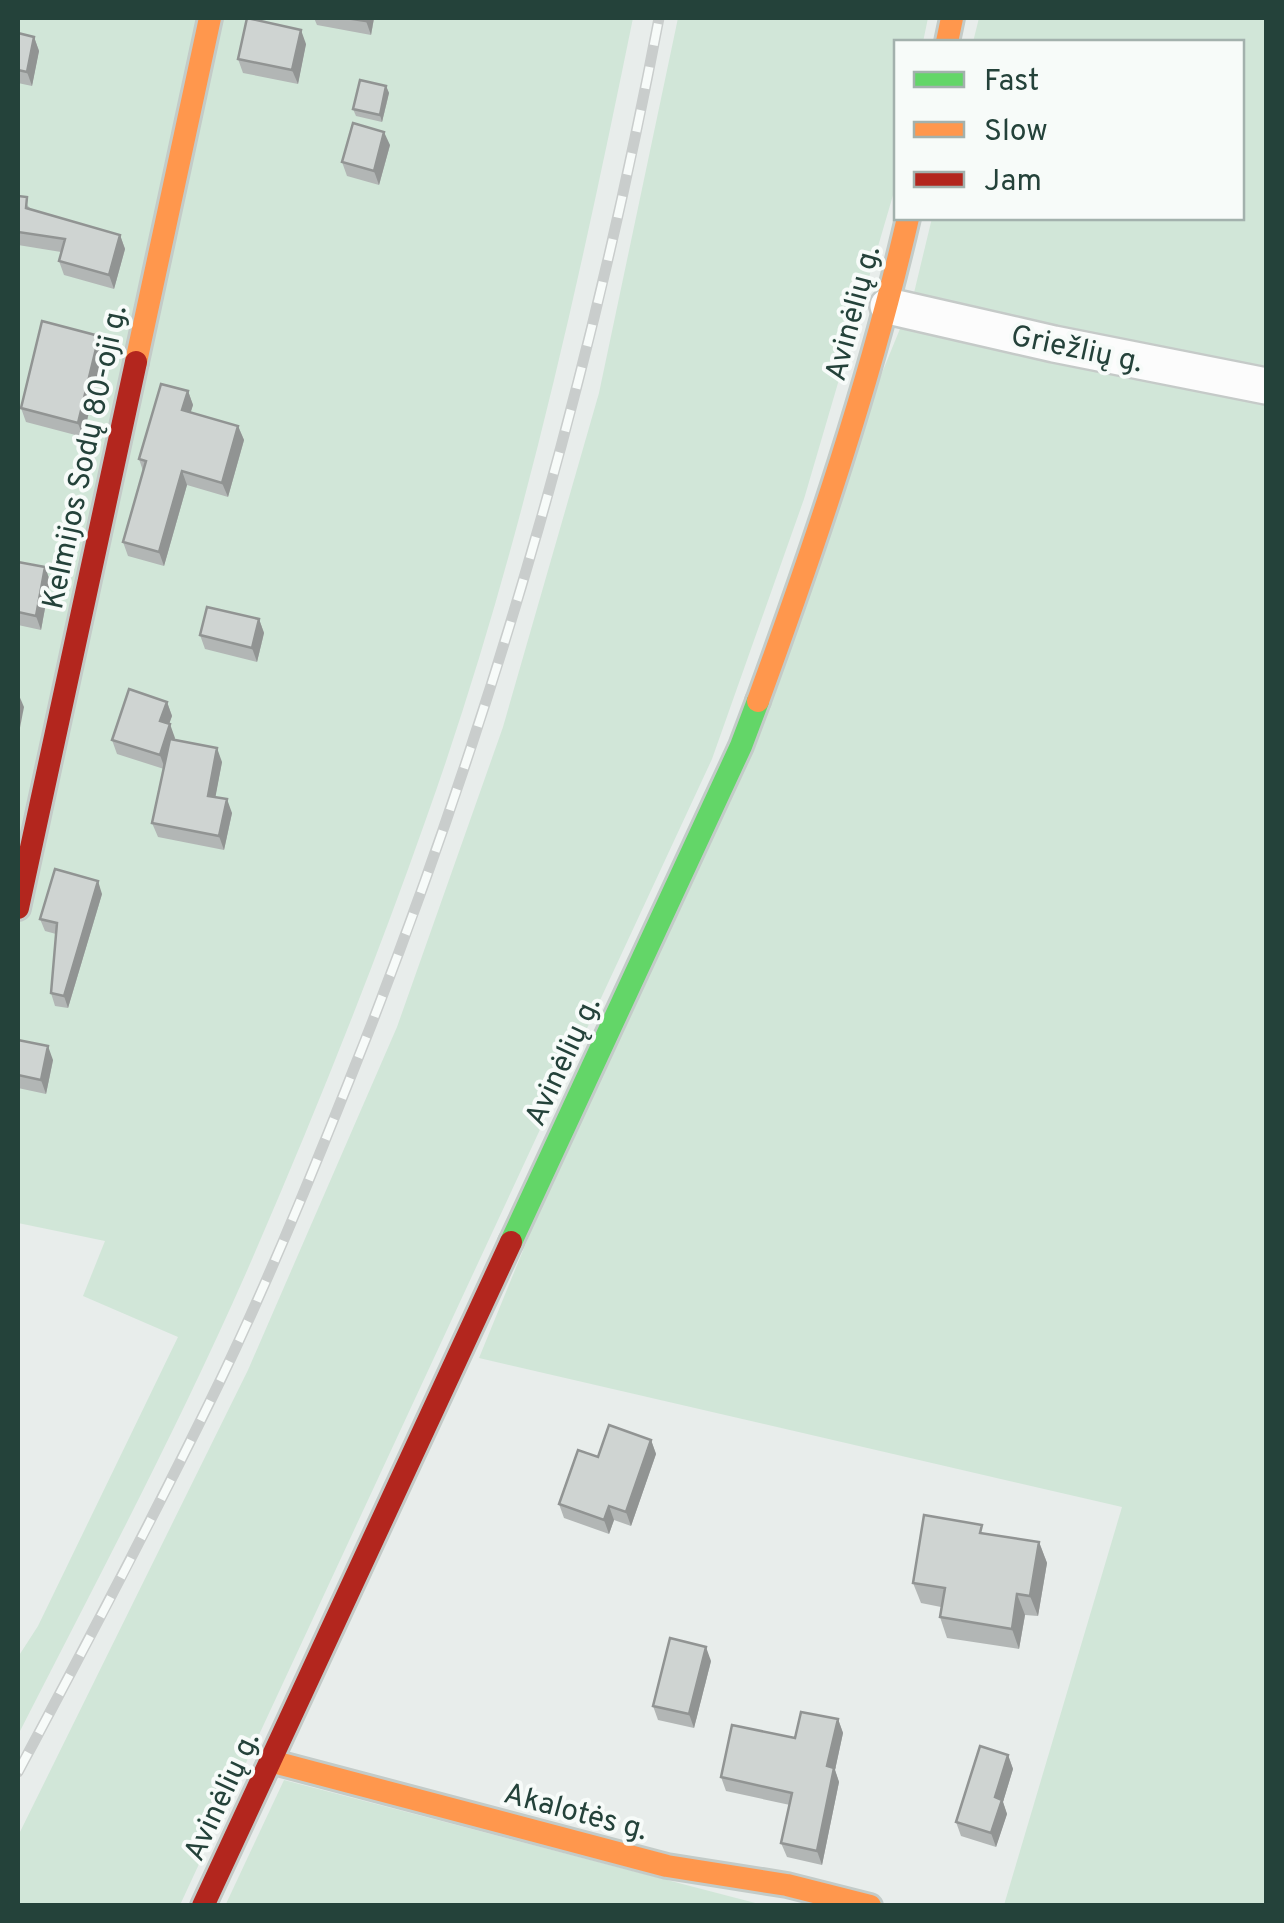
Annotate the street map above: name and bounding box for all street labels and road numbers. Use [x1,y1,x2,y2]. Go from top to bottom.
street label: Avinėlių g. [819,242,890,385]
street label: Kelmijos Sodų 80-oji g. [36,302,137,613]
street label: Griežlių g. [1007,318,1146,382]
street label: Avinėlių g. [518,991,610,1133]
street label: Avinėlių g. [177,1726,269,1868]
street label: Akalotės g. [499,1776,651,1850]

